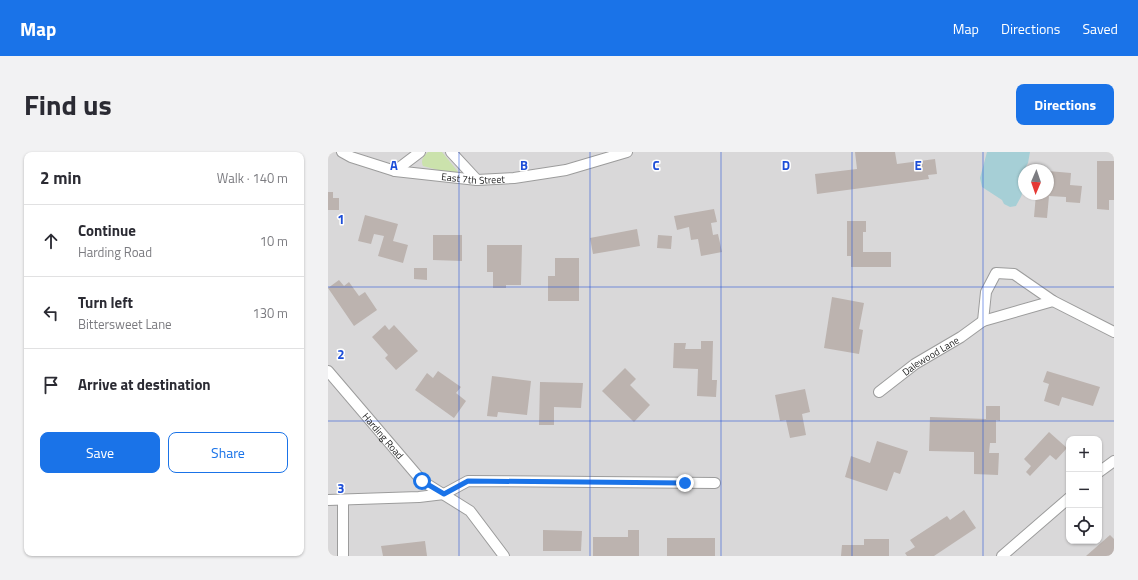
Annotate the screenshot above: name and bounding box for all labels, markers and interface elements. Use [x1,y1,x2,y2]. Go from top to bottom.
text: Map [20,14,56,43]
text: Map [953,18,979,39]
text: Directions [1001,18,1060,39]
text: Saved [1082,18,1118,39]
text: Find us [24,83,112,126]
button: Directions [1016,84,1114,125]
text: A [390,155,398,175]
text: B [520,155,528,175]
text: C [652,155,660,175]
text: D [782,155,790,175]
text: E [914,155,922,175]
north arrow [1018,164,1054,200]
text: 2 min [40,165,81,191]
text: Walk · 140 m [217,168,288,188]
street label: East 7th Street [441,169,506,188]
text: 1 [337,209,345,229]
text: Continue [78,219,136,242]
icon: ahead [40,230,62,252]
text: 10 m [260,231,288,251]
text: Harding Road [78,242,152,262]
text: Turn left [78,291,133,314]
icon: left [40,302,62,324]
text: 130 m [252,303,288,323]
text: Bittersweet Lane [78,314,172,334]
street label: Dalewood Lane [899,332,962,379]
text: 2 [337,344,345,364]
text: Arrive at destination [78,373,211,396]
icon: arrive [40,374,62,396]
street label: Harding Road [359,409,407,462]
button: Save [40,432,160,473]
button: Share [168,432,288,473]
map controls [1066,436,1102,544]
button: + [1066,436,1102,472]
route start [413,472,431,490]
button: − [1066,472,1102,508]
route end [676,474,694,492]
text: 3 [337,478,345,498]
button: locate [1066,508,1102,544]

